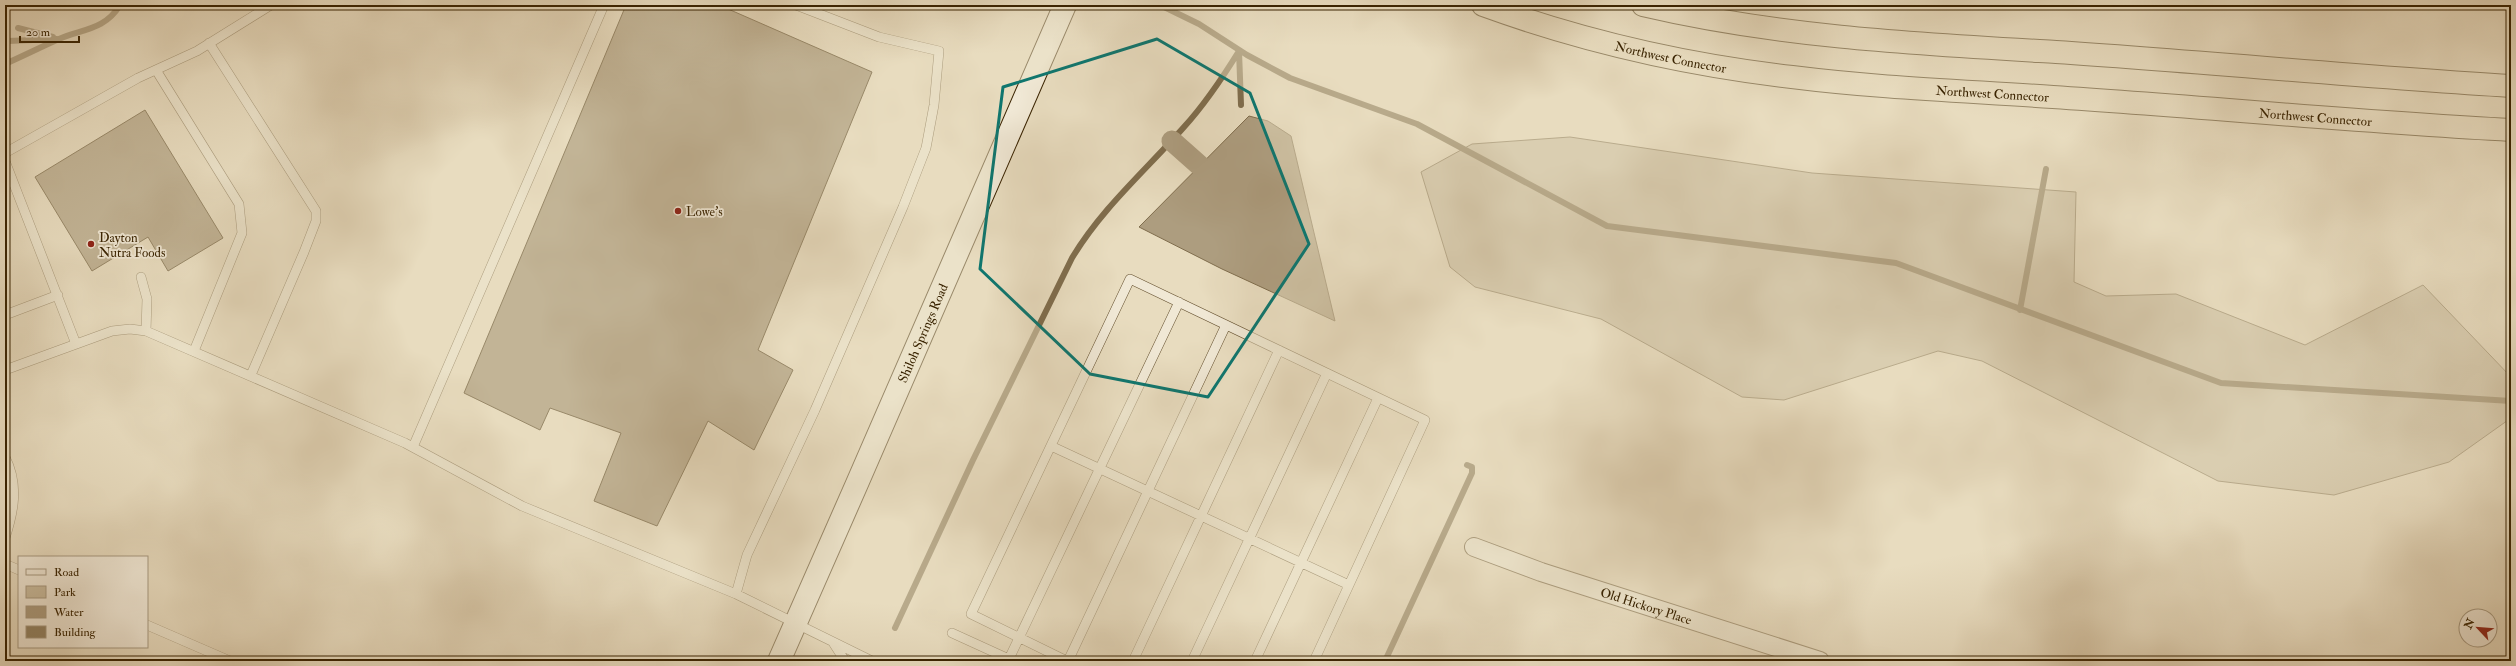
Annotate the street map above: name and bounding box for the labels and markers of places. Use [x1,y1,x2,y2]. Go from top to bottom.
place label: Lowe's [686,204,723,220]
marker: Lowe's [673,206,683,216]
place label: Dayton Nutra Foods [99,230,166,261]
marker: Dayton Nutra Foods [86,239,96,249]

